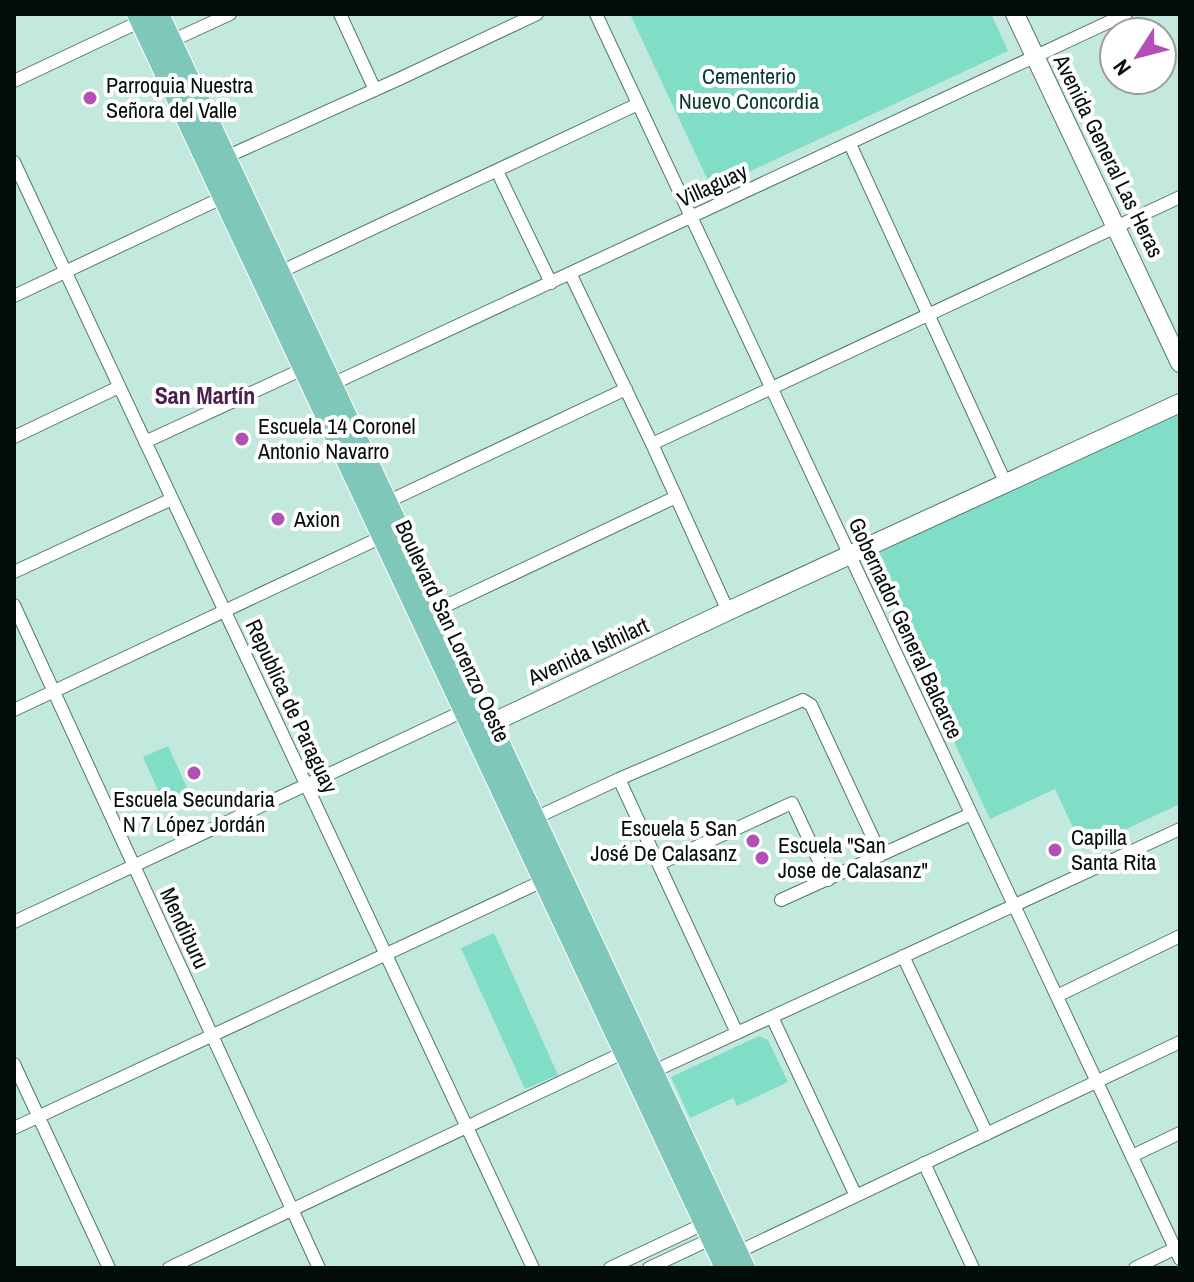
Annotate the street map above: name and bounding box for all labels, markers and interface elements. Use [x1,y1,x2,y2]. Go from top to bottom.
north arrow [1098,16,1178,96]
street label: Avenida General Las Heras [1046,49,1171,262]
text: N [1106,54,1138,82]
park label: Cementerio Nuevo Concordia [679,61,819,116]
place label: Parroquia Nuestra Señora del Valle [106,70,253,125]
marker: Parroquia Nuestra Señora del Valle [81,89,99,107]
street label: Villaguay [672,156,752,214]
district label: San Martín [155,379,255,411]
place label: Escuela 14 Coronel Antonio Navarro [257,411,415,466]
marker: Escuela 14 Coronel Antonio Navarro [233,430,251,448]
place label: Axion [293,504,340,534]
marker: Axion [269,510,287,528]
street label: Gobernador General Balcarce [842,513,970,743]
street label: Boulevard San Lorenzo Oeste [388,515,518,747]
street label: Avenida Isthilart [522,610,653,693]
street label: Republica de Paraguay [239,614,345,798]
marker: Escuela Secundaria N 7 López Jordán [185,764,203,782]
place label: Escuela Secundaria N 7 López Jordán [113,784,275,839]
place label: Escuela 5 San José De Calasanz [591,813,737,868]
place label: Capilla Santa Rita [1071,822,1156,877]
place label: Escuela "San Jose de Calasanz" [778,830,928,885]
marker: Escuela 5 San José De Calasanz [744,832,762,850]
marker: Capilla Santa Rita [1046,841,1064,859]
marker: Escuela "San Jose de Calasanz" [753,849,771,867]
street label: Mendiburu [153,883,217,973]

